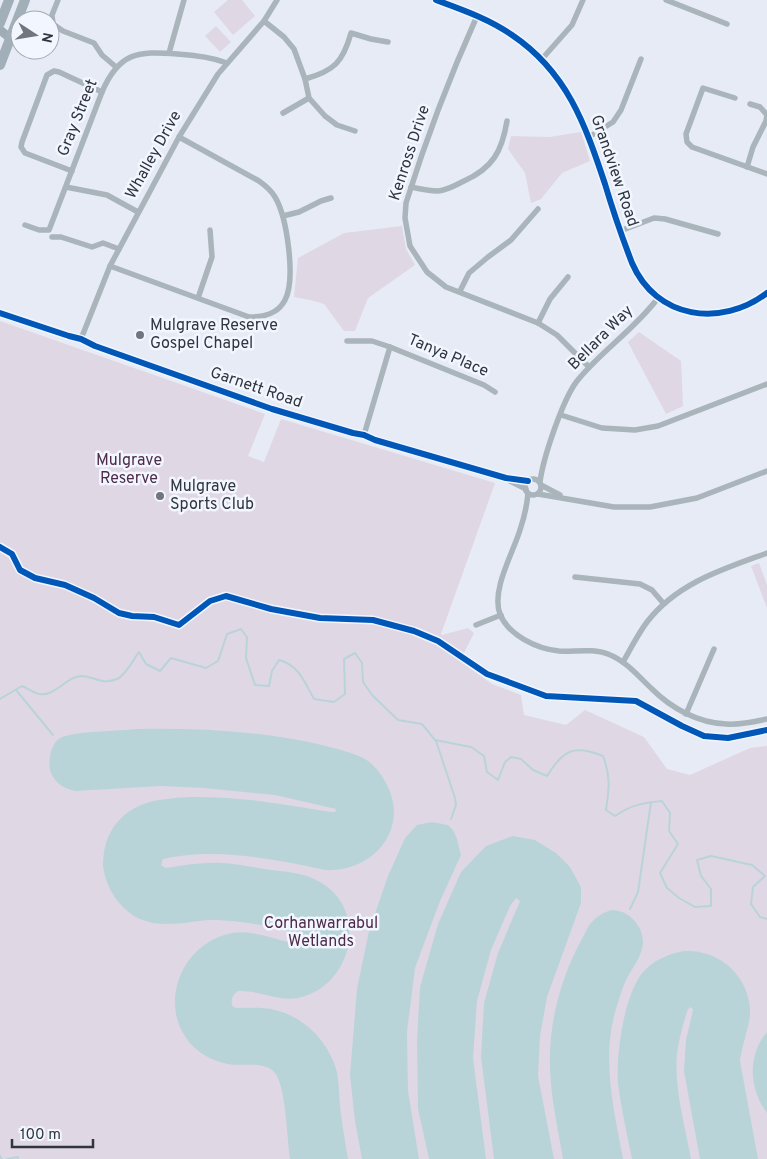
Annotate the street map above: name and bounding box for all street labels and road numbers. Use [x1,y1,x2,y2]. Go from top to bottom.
street label: Gray Street [53,76,103,160]
street label: Kenross Drive [385,103,435,203]
street label: Whalley Drive [122,107,186,203]
street label: Grandview Road [586,113,642,229]
street label: Bellara Way [564,301,638,375]
street label: Tanya Place [405,330,491,382]
street label: Garnett Road [207,363,305,413]

